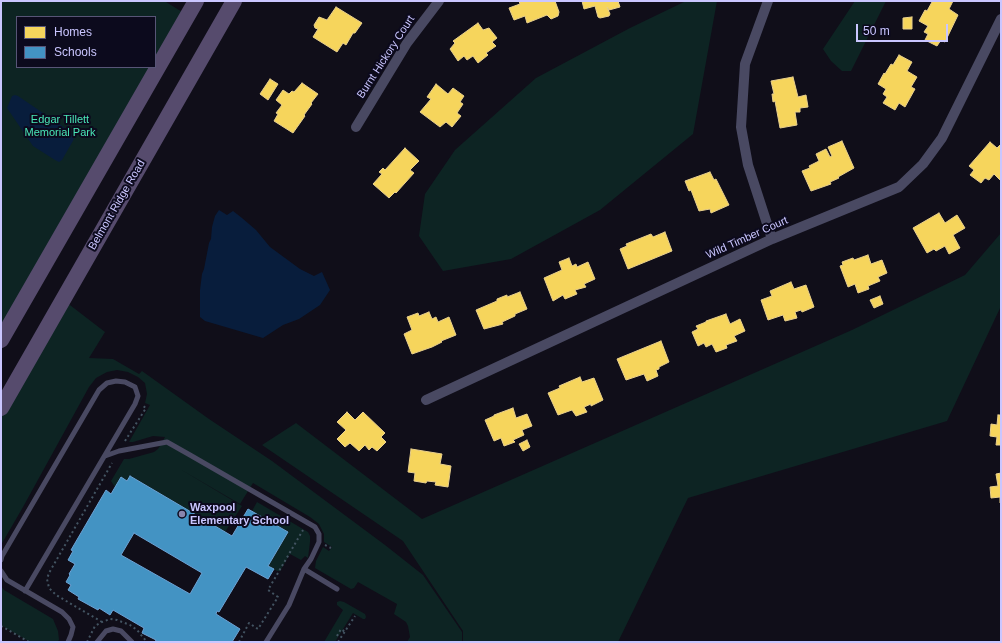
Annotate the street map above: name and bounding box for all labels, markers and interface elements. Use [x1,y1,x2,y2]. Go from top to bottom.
street label: Burnt Hickory Court [354,13,418,101]
legend [16,16,156,68]
scale bar [858,16,950,42]
text: 50 m [863,24,890,38]
text: Homes [54,25,92,39]
text: Schools [54,45,97,59]
park label: Edgar Tillett Memorial Park [25,113,95,139]
street label: Belmont Ridge Road [86,158,148,252]
street label: Wild Timber Court [704,214,790,262]
place label: Waxpool Elementary School [190,501,289,527]
marker: Waxpool Elementary School [177,509,187,519]

